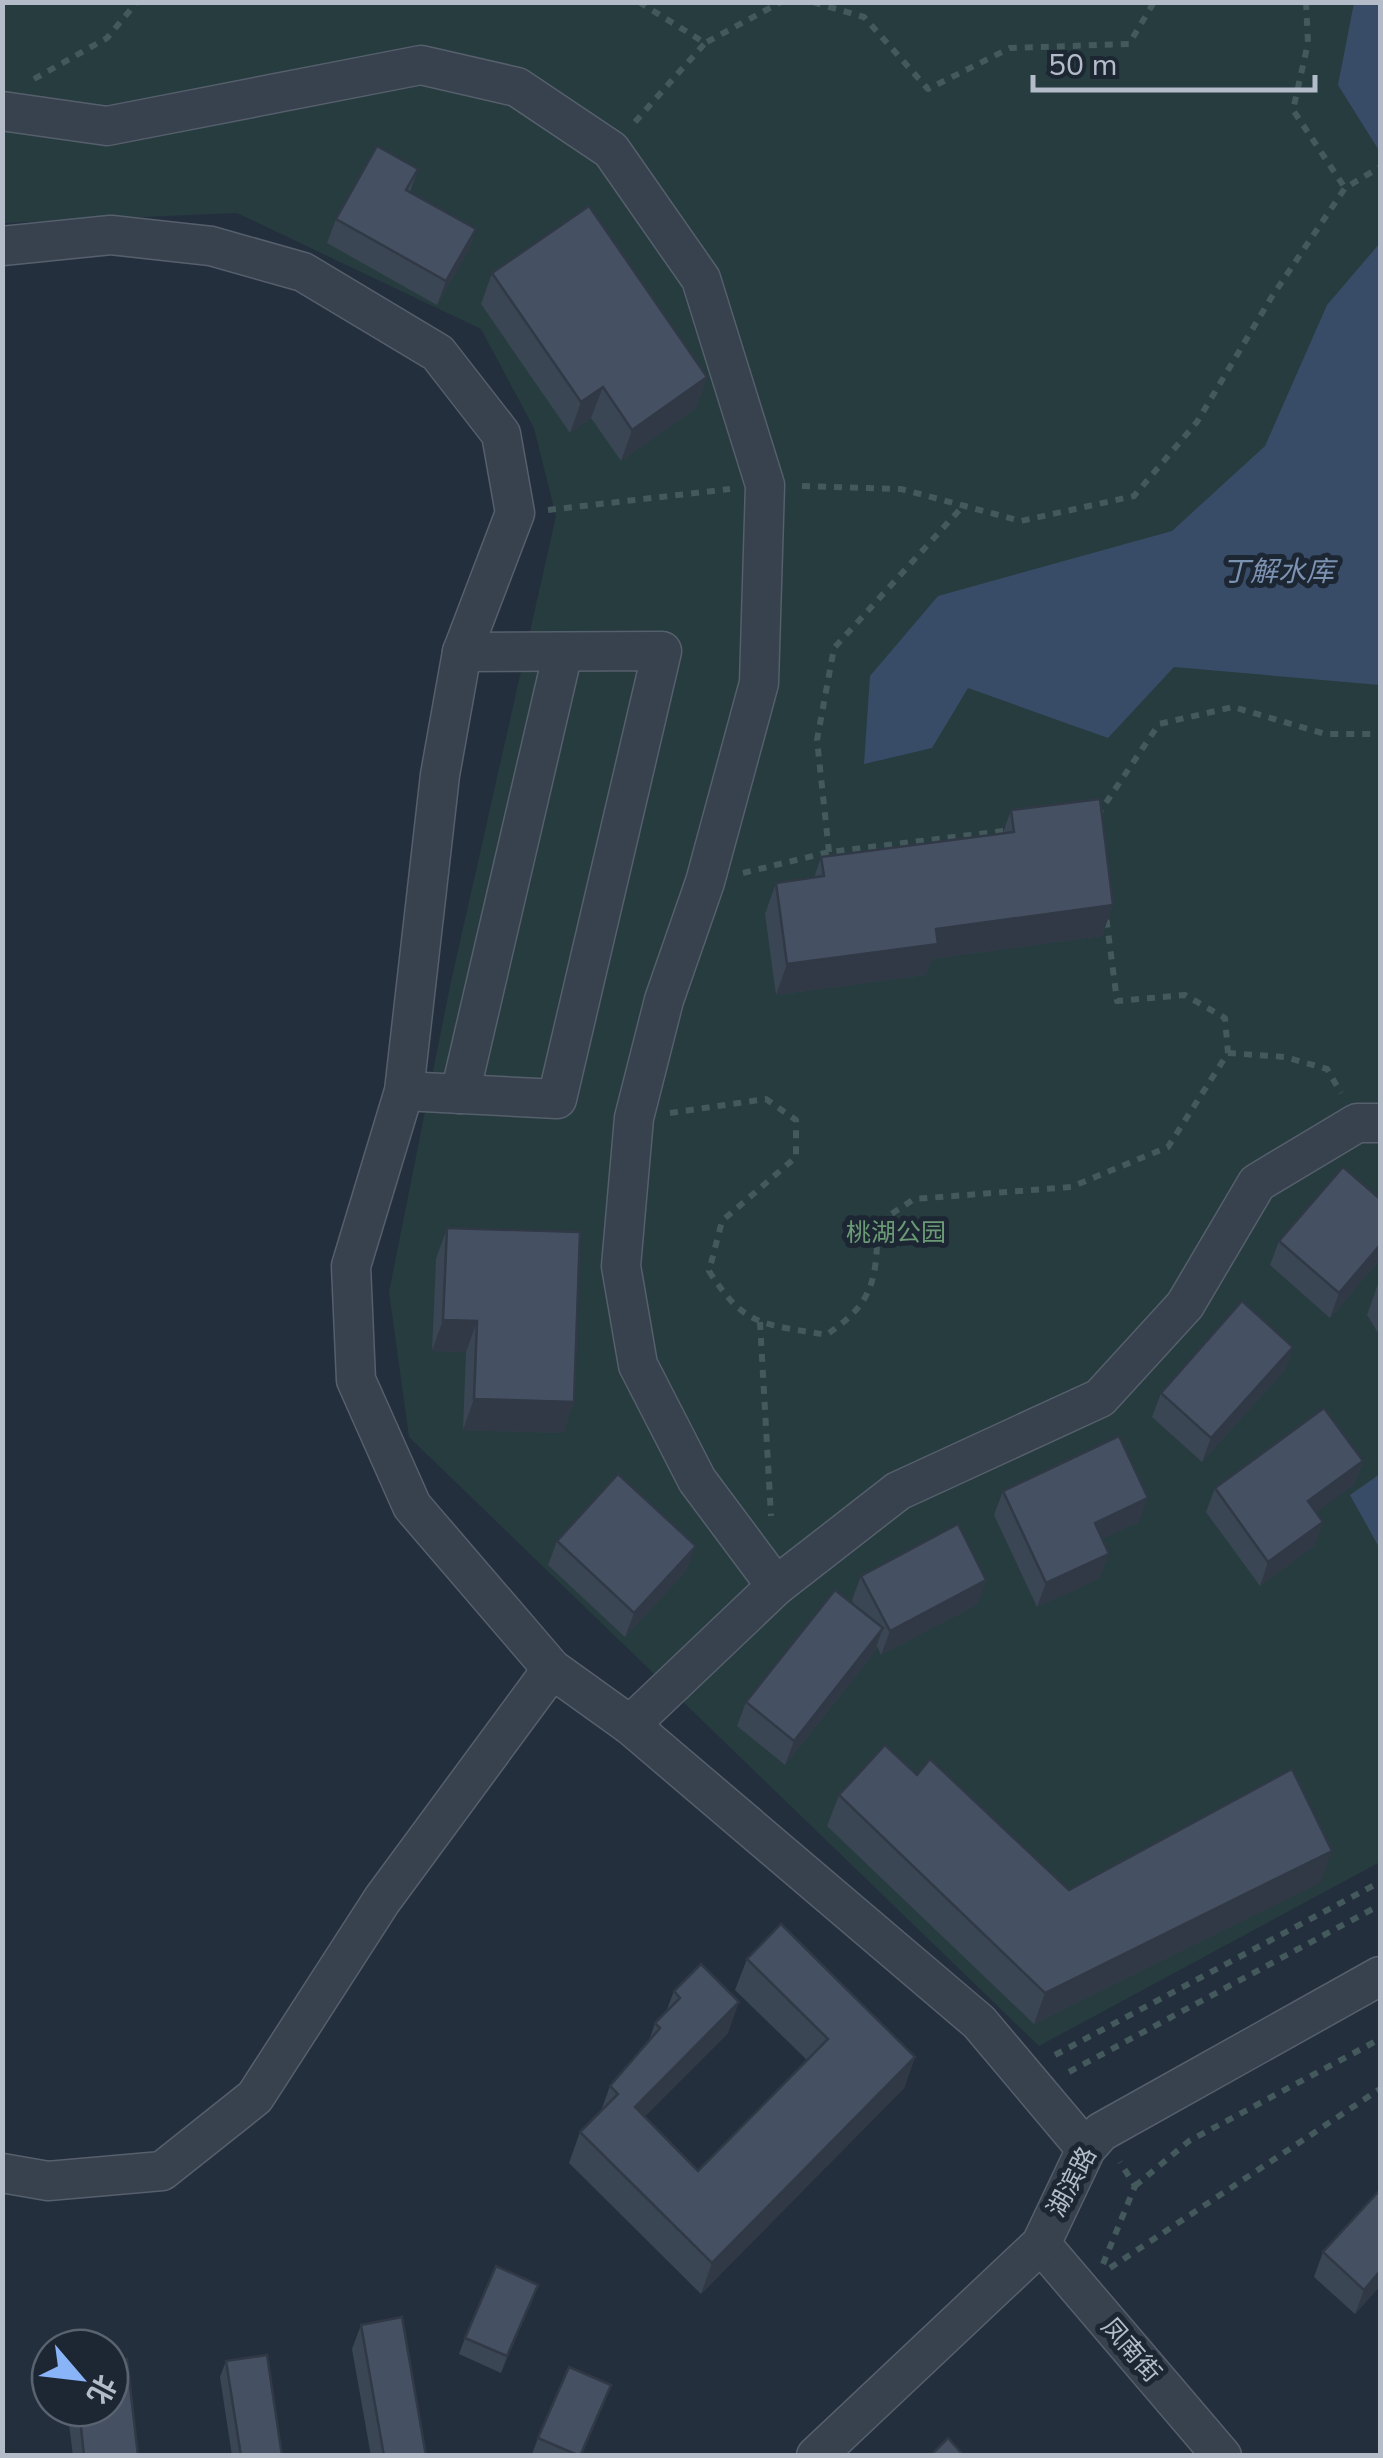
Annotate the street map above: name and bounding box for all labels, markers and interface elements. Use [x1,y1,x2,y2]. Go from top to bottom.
scale bar [1033,30,1316,92]
text: 50 m [1048,45,1117,86]
water label: 丁解水库 [1222,553,1338,591]
park label: 桃湖公园 [846,1216,946,1250]
street label: 湖滨路 [1039,2141,1105,2223]
street label: 凤南街 [1094,2311,1168,2389]
north arrow [30,2328,130,2428]
text: 北 [78,2368,125,2411]

